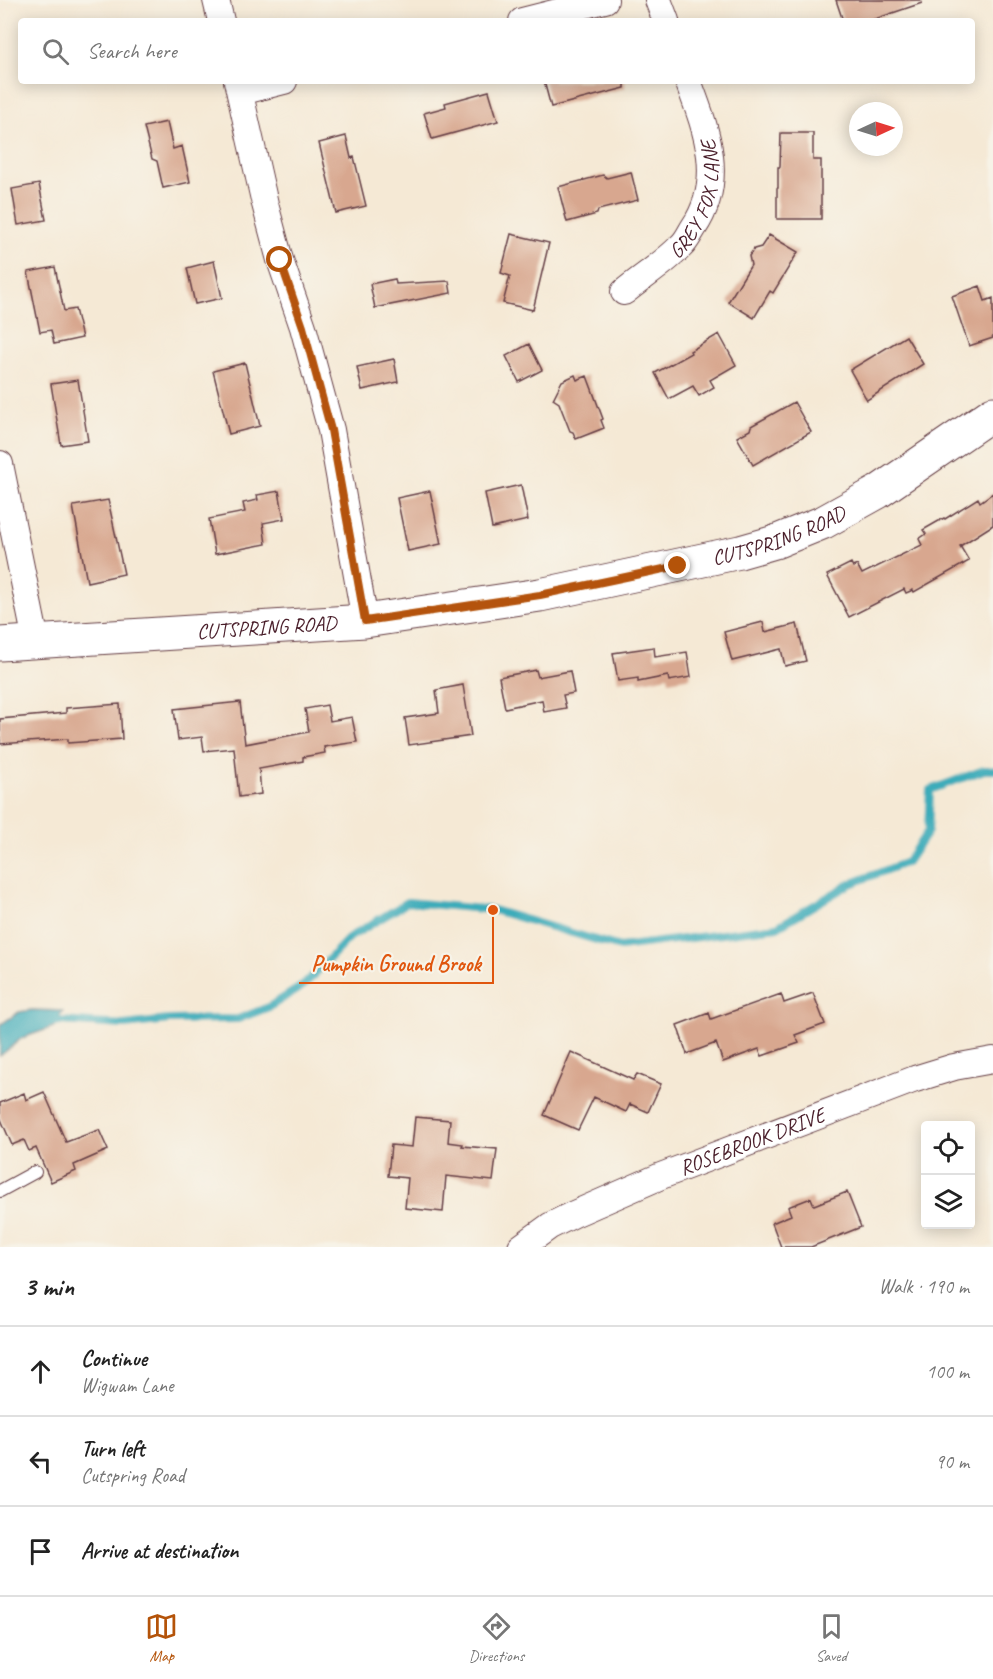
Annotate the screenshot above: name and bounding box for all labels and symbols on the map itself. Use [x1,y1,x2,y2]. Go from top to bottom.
north arrow [849,102,903,156]
street label: GREY FOX LANE [663,135,724,264]
route start [266,246,292,272]
street label: CUTSPRING ROAD [710,499,851,571]
route end [664,552,690,578]
street label: CUTSPRING ROAD [196,610,339,645]
callout: Pumpkin Ground Brook [299,943,493,983]
text: Pumpkin Ground Brook [311,950,482,978]
street label: ROSEBROOK DRIVE [676,1101,831,1181]

